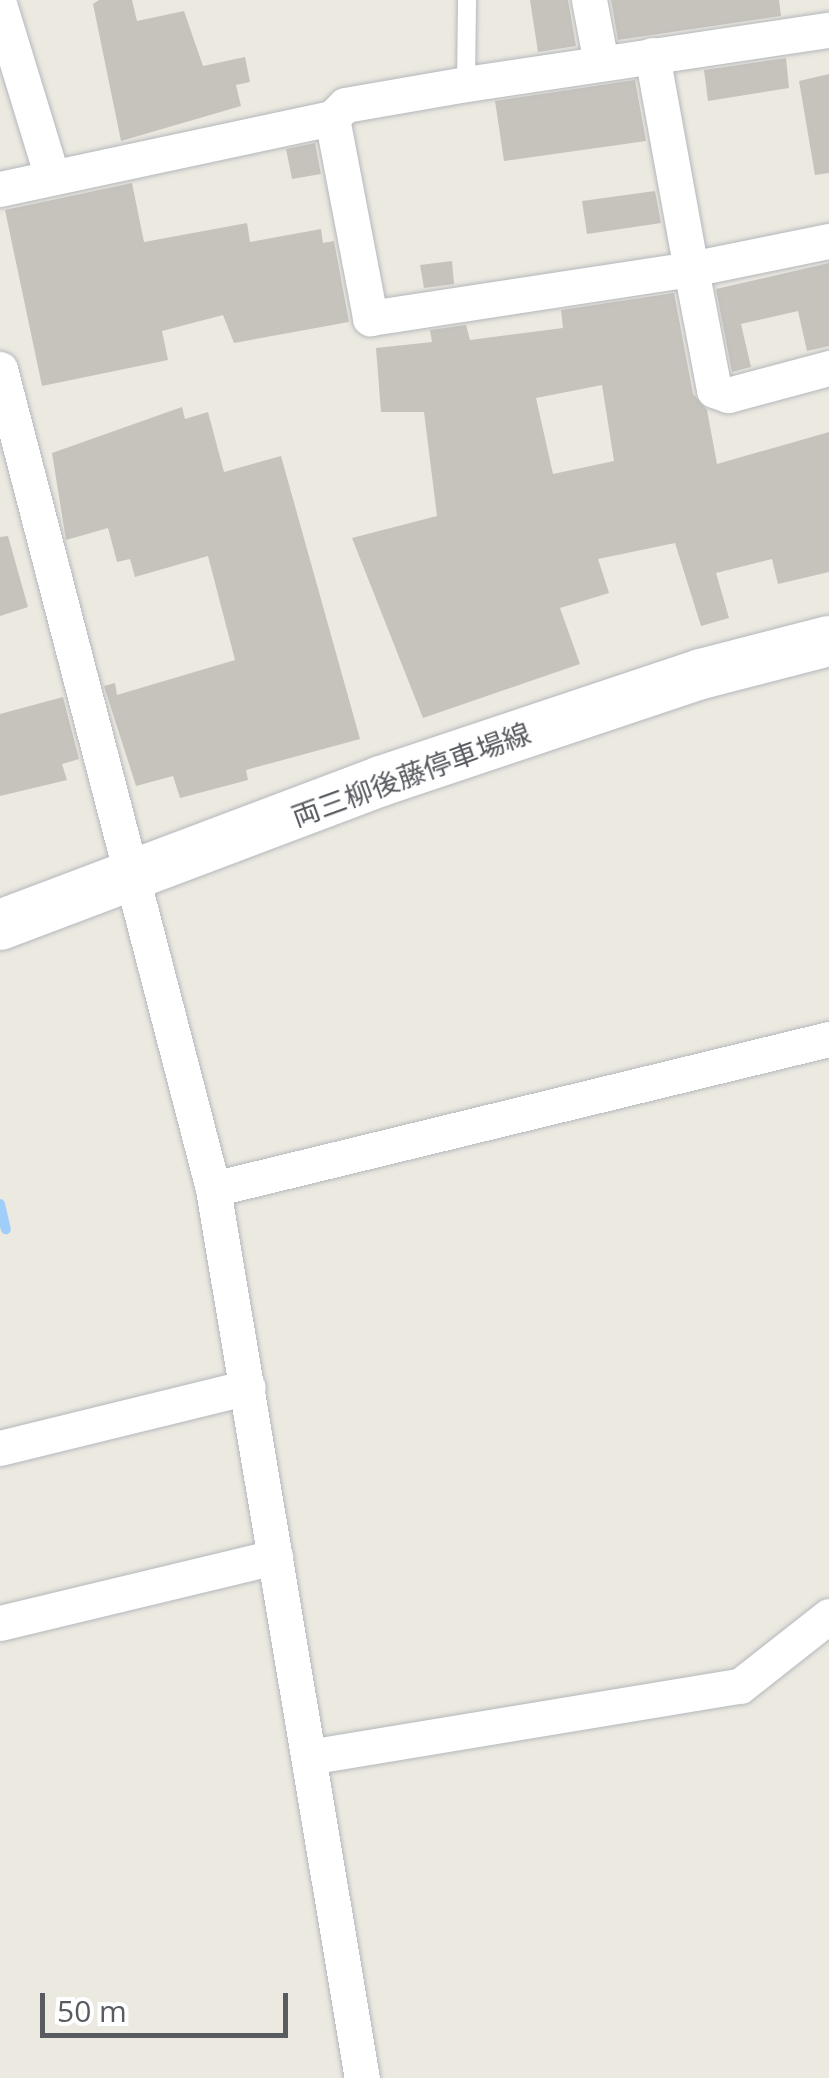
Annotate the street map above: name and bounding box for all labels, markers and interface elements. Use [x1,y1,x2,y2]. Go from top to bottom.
street label: 両三柳後藤停車場線 [287,715,535,833]
scale bar [45,1973,292,2035]
text: 50 m [57,1990,127,2031]

